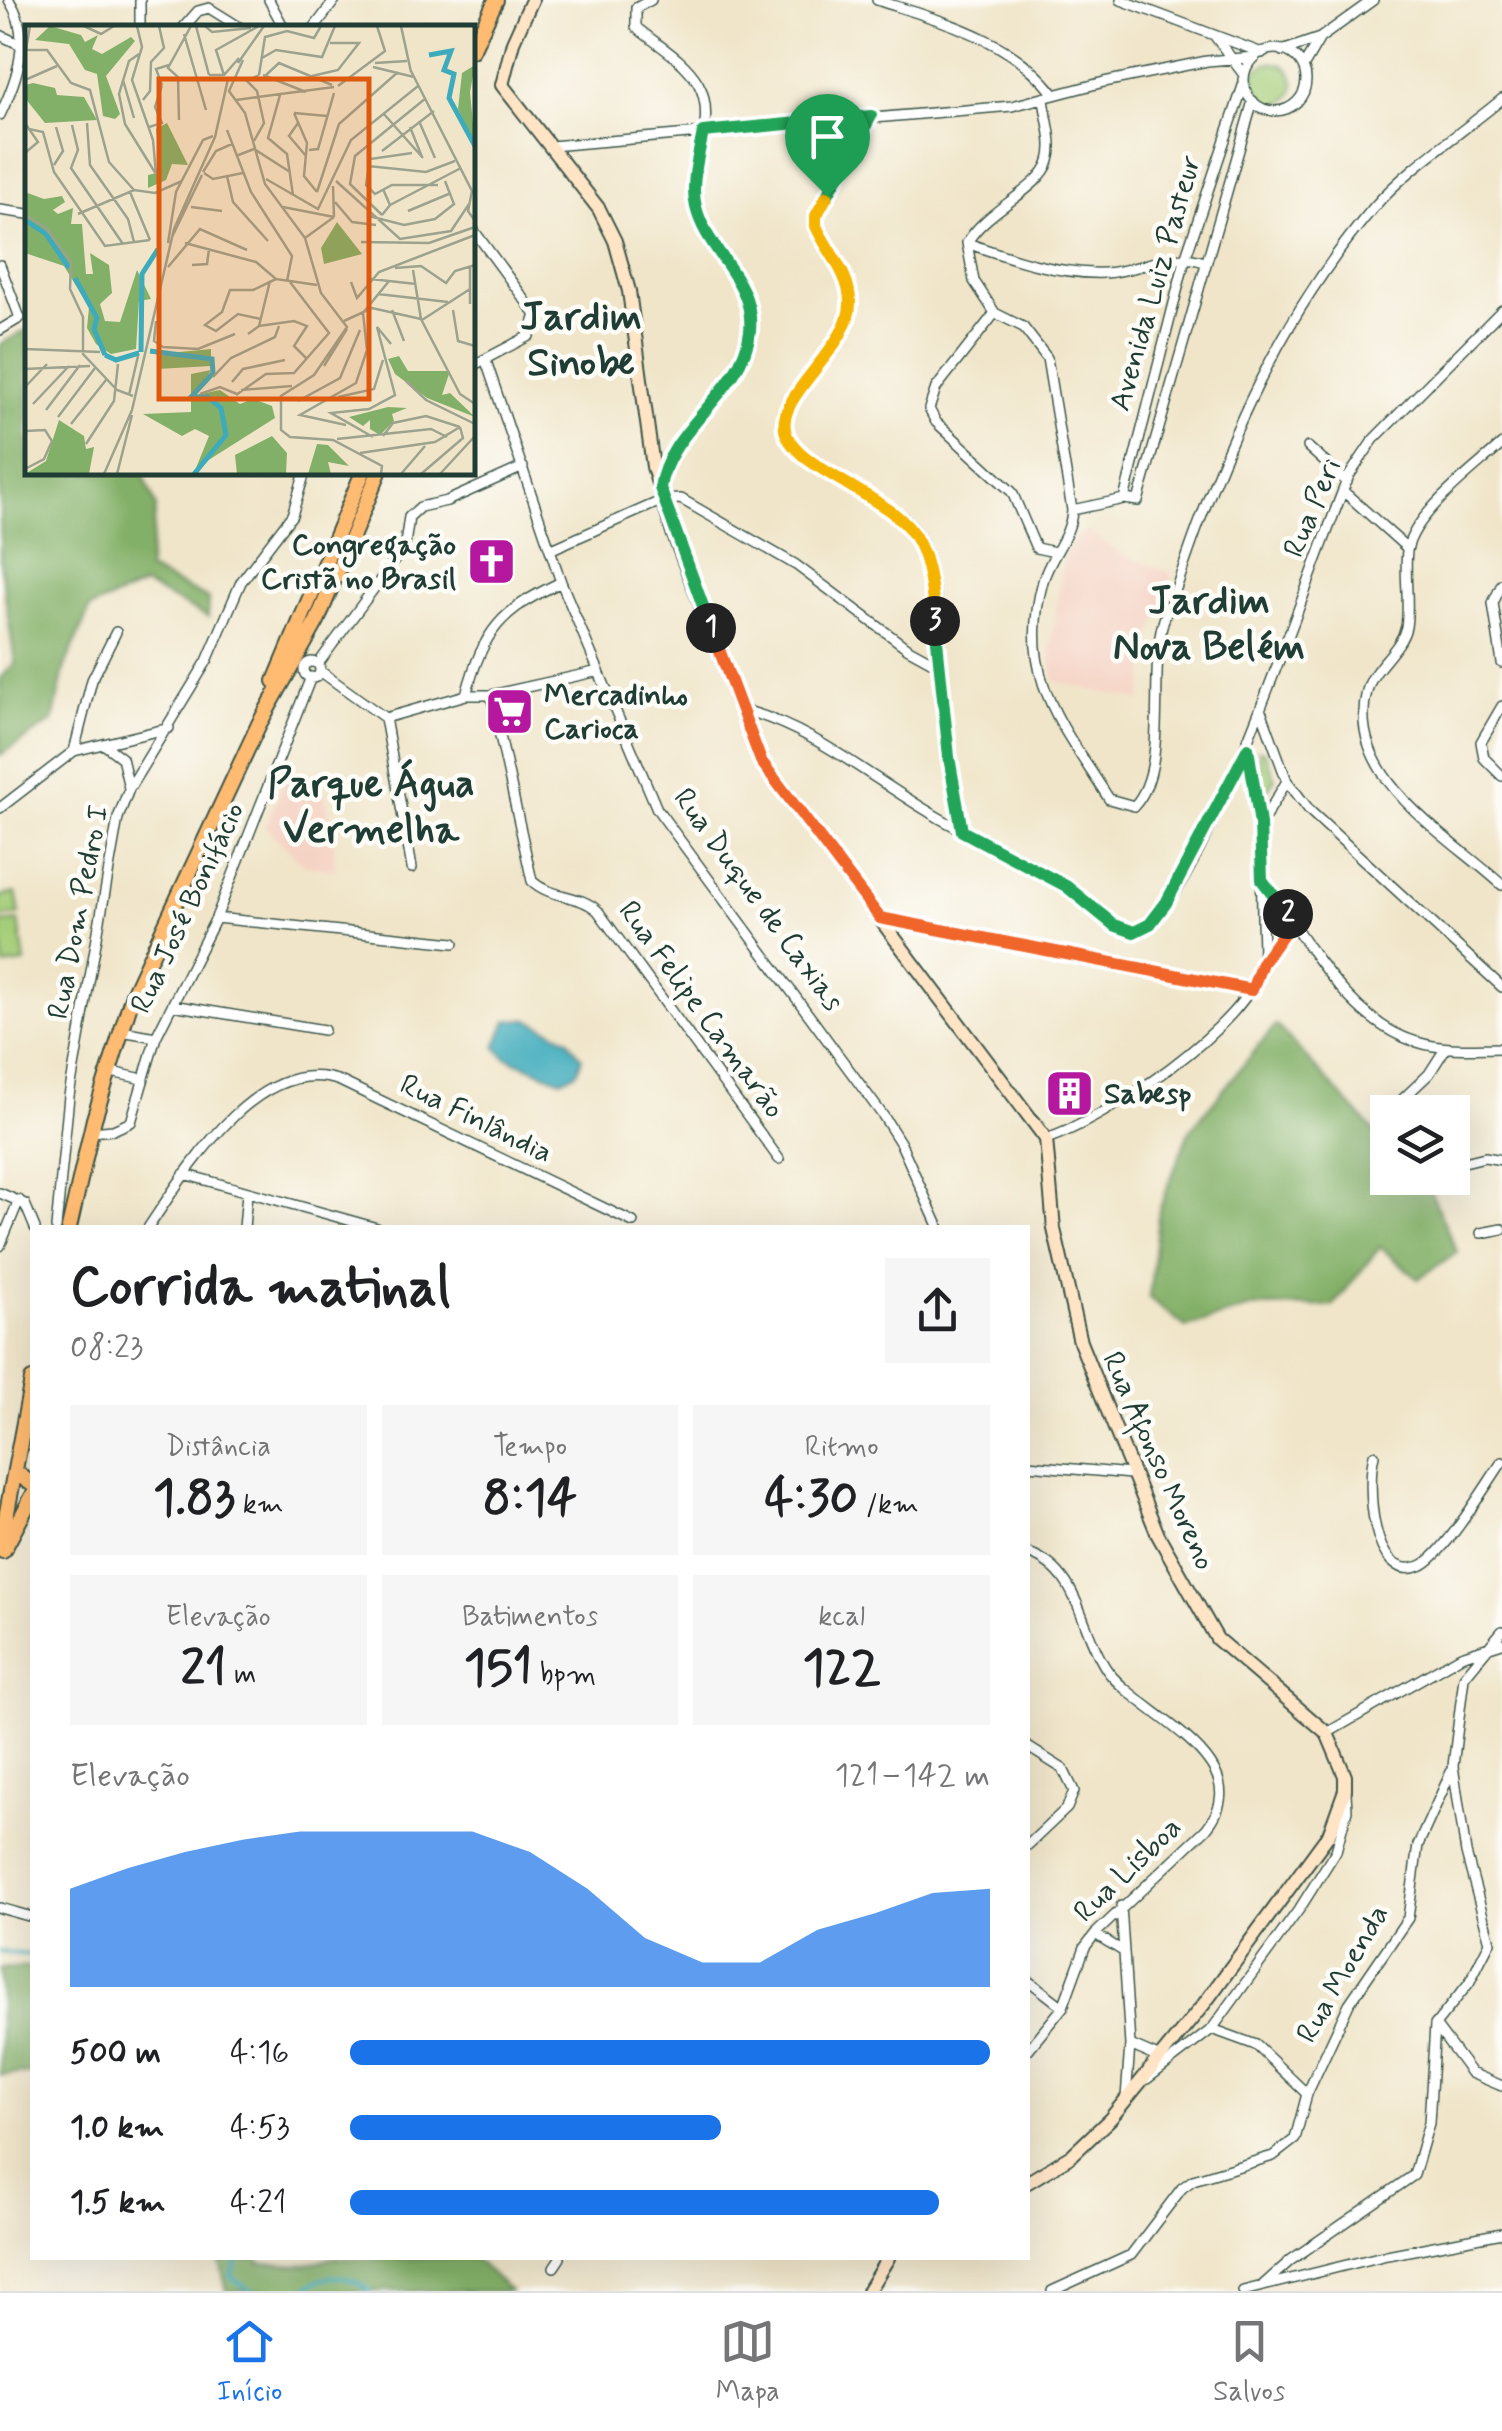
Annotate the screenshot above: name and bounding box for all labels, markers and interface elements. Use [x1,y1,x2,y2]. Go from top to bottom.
inset map [25,25,475,475]
pin [785,94,870,197]
icon: arrive [800,109,855,164]
street label: Avenida Luiz Pasteur [1101,151,1211,415]
district label: Jardim Sinobe [520,292,642,390]
street label: Rua Peri [1275,453,1351,563]
place label: Congregação Cristã no Brasil [261,526,456,599]
church icon: Congregação Cristã no Brasil [465,536,517,588]
district label: Jardim Nova Belém [1113,576,1305,674]
pin: 3 [910,596,960,646]
text: 3 [929,602,941,639]
pin: 1 [686,603,736,653]
text: 1 [705,609,717,646]
place label: Mercadinho Carioca [544,676,688,749]
supermarket icon: Mercadinho Carioca [483,686,535,738]
district label: Parque Água Vermelha [268,758,474,857]
street label: Rua Duque de Caxias [664,781,852,1019]
street label: Rua José Bonifácio [122,796,254,1020]
street label: Rua Dom Pedro I [39,802,119,1022]
pin: 2 [1263,889,1313,939]
street label: Rua Felipe Camarão [609,893,793,1127]
text: 2 [1281,895,1295,932]
street label: Rua Finlândia [393,1065,559,1173]
building icon: Sabesp [1043,1068,1095,1120]
place label: Sabesp [1104,1075,1191,1114]
map controls [1370,1095,1470,1195]
button: layers [1370,1095,1470,1195]
text: Corrida matinal [70,1253,450,1325]
button: share [885,1258,990,1363]
text: 08:23 [70,1327,143,1369]
street label: Rua Afonso Moreno [1090,1346,1224,1577]
text: Distância [166,1429,271,1466]
text: Tempo [493,1429,567,1466]
text: Ritmo [805,1429,879,1466]
text: 1.83 [153,1466,235,1532]
text: 8:14 [483,1466,577,1532]
text: 4:30 [765,1466,858,1532]
text: km [235,1487,284,1524]
text: /km [858,1487,919,1524]
text: Elevação [166,1599,271,1636]
text: Batimentos [462,1599,598,1636]
text: kcal [818,1599,865,1636]
text: 21 [180,1636,226,1702]
text: 151 [464,1636,532,1702]
text: 122 [802,1636,881,1702]
text: m [226,1657,256,1694]
text: bpm [532,1657,596,1694]
text: Elevação [70,1755,190,1797]
text: 121–142 m [835,1755,990,1797]
street label: Rua Lisboa [1065,1809,1191,1931]
street label: Rua Moenda [1288,1898,1398,2050]
text: 500 m [70,2032,161,2074]
text: 4:16 [230,2032,289,2074]
text: 1.0 km [70,2107,164,2149]
text: 4:53 [230,2107,290,2149]
text: 1.5 km [70,2182,166,2224]
text: 4:21 [230,2182,287,2224]
tab: Início [217,2314,282,2411]
tab: Mapa [716,2314,780,2411]
tab: Salvos [1213,2314,1285,2411]

